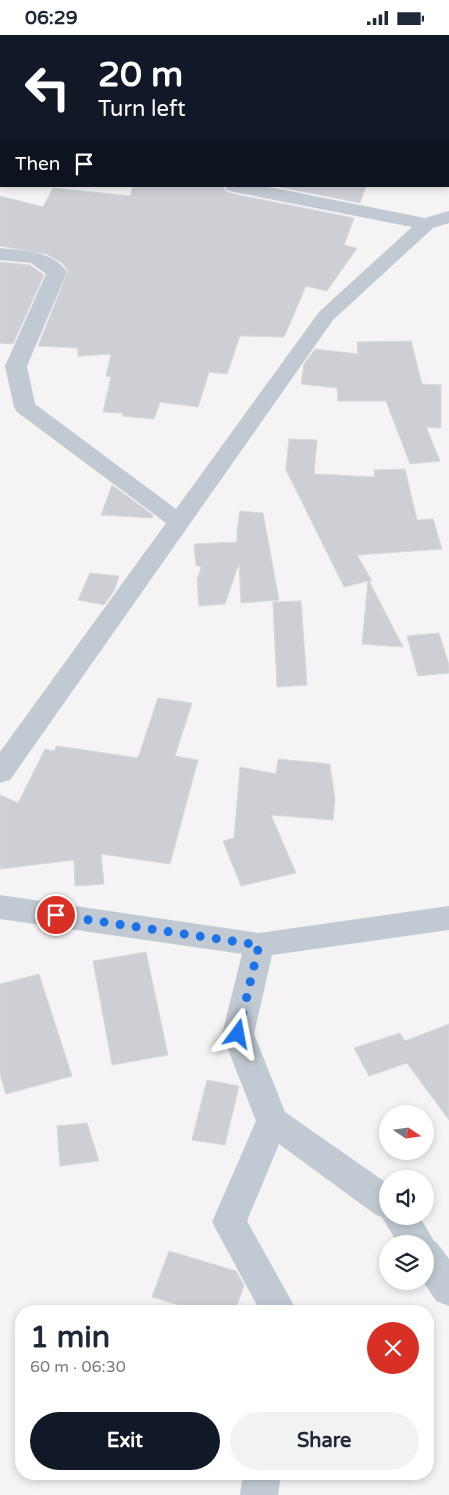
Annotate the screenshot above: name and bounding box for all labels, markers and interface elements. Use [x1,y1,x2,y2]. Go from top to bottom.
text: 06:29 [25,7,78,29]
text: 20 m [98,54,183,96]
icon: left [15,55,80,120]
text: Turn left [98,96,186,122]
icon: arrive [70,150,98,178]
text: Then [15,153,60,175]
pin [35,894,77,936]
icon: arrive [42,901,70,929]
position arrow [211,1007,263,1059]
north arrow [379,1105,434,1160]
map controls [379,1105,434,1290]
button: sound [379,1170,434,1225]
button: layers [379,1235,434,1290]
text: 1 min [30,1319,110,1356]
button: close [367,1322,419,1374]
text: 60 m · 06:30 [30,1357,126,1377]
button: Exit [30,1412,220,1470]
button: Share [230,1412,419,1470]

